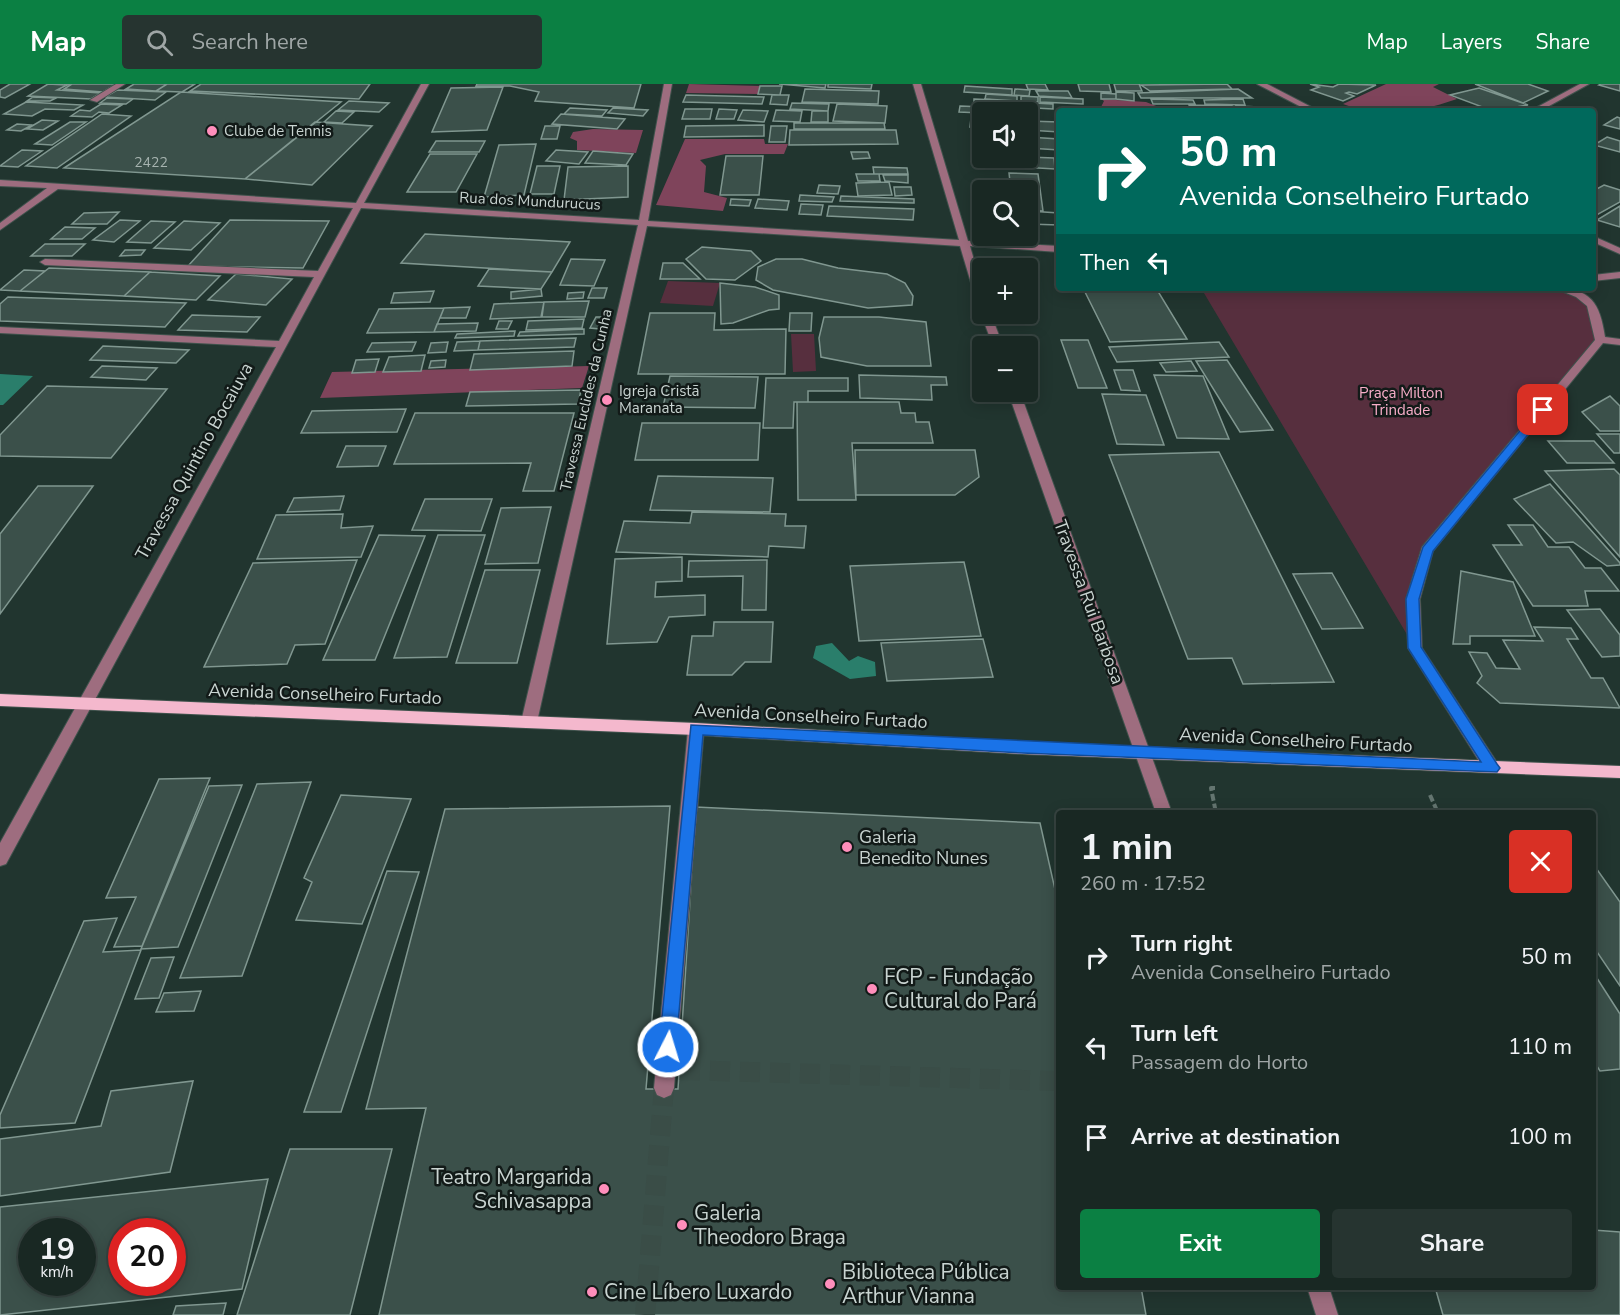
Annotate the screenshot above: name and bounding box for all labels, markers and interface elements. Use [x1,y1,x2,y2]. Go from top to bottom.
search box [122,15,542,69]
text: Map [30,23,86,61]
icon: search [143,26,176,59]
text: Search here [191,27,308,57]
text: Map [1366,28,1408,56]
text: Layers [1441,28,1502,56]
text: Share [1535,28,1590,56]
map controls [972,102,1038,402]
button: sound [972,102,1038,168]
place label: Clube de Tennis [224,121,332,141]
marker: Clube de Tennis [205,124,219,138]
text: 50 m [1179,124,1278,181]
icon: right [1080,132,1158,210]
house number: 2422 [134,153,168,172]
text: Avenida Conselheiro Furtado [1179,178,1529,215]
button: search [972,180,1038,246]
street label: Rua dos Mundurucus [459,187,601,215]
icon: left [1142,246,1175,279]
text: Then [1080,248,1130,278]
button: + [972,258,1038,324]
street label: Travessa Euclides da Cunha [555,307,617,493]
button: − [972,336,1038,402]
street label: Travessa Quintino Bocaiuva [130,358,258,564]
place label: Igreja Cristã Maranata [619,381,700,418]
park label: Praça Milton Trindade [1359,383,1443,420]
pin [1517,384,1568,435]
marker: Igreja Cristã Maranata [600,393,614,407]
icon: arrive [1526,393,1559,426]
street label: Travessa Rui Barbosa [1048,516,1130,688]
street label: Avenida Conselheiro Furtado [208,678,442,710]
street label: Avenida Conselheiro Furtado [694,698,928,734]
street label: Avenida Conselheiro Furtado [1179,722,1413,758]
text: 1 min [1080,823,1173,872]
place label: Galeria Benedito Nunes [859,825,988,870]
button: close [1509,830,1572,893]
marker: Galeria Benedito Nunes [840,840,854,854]
text: 260 m · 17:52 [1080,870,1206,897]
text: Turn right [1131,929,1232,959]
icon: right [1080,941,1113,974]
text: 50 m [1521,942,1572,972]
text: Avenida Conselheiro Furtado [1131,959,1391,986]
place label: FCP - Fundação Cultural do Pará [884,963,1037,1015]
marker: FCP - Fundação Cultural do Pará [865,982,879,996]
position arrow [636,1015,700,1079]
text: Turn left [1131,1019,1218,1049]
icon: left [1080,1031,1113,1064]
text: 110 m [1508,1032,1572,1062]
text: Passagem do Horto [1131,1049,1308,1076]
icon: arrive [1080,1121,1113,1154]
text: Arrive at destination [1131,1122,1340,1152]
text: 100 m [1508,1122,1572,1152]
place label: Teatro Margarida Schivasappa [431,1163,592,1215]
marker: Teatro Margarida Schivasappa [597,1182,611,1196]
place label: Galeria Theodoro Braga [694,1199,846,1251]
button: Exit [1080,1209,1320,1278]
button: Share [1332,1209,1572,1278]
speed limit sign: 20 [108,1218,186,1296]
marker: Galeria Theodoro Braga [675,1218,689,1232]
text: 19 [39,1229,75,1270]
place label: Biblioteca Pública Arthur Vianna [842,1258,1010,1310]
text: km/h [40,1262,74,1282]
marker: Biblioteca Pública Arthur Vianna [823,1277,837,1291]
place label: Cine Líbero Luxardo [604,1278,792,1306]
marker: Cine Líbero Luxardo [585,1285,599,1299]

